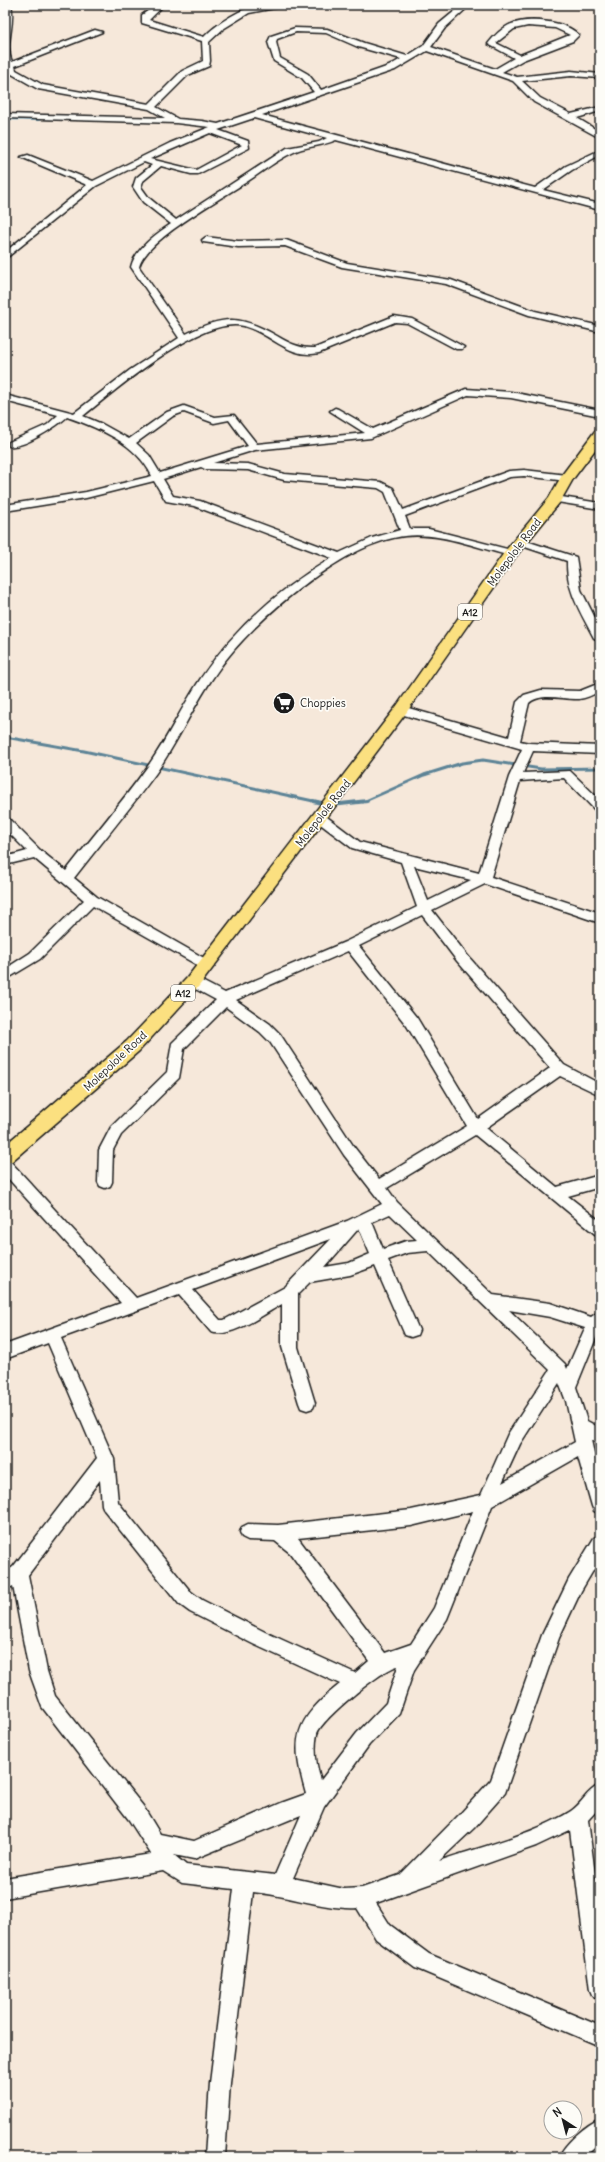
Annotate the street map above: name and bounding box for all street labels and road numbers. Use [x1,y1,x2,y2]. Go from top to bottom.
street label: Molepolole Road [484,515,544,589]
road number: A12 [458,604,482,620]
street label: Molepolole Road [292,776,354,849]
road number: A12 [171,985,195,1001]
street label: Molepolole Road [80,1028,150,1094]

